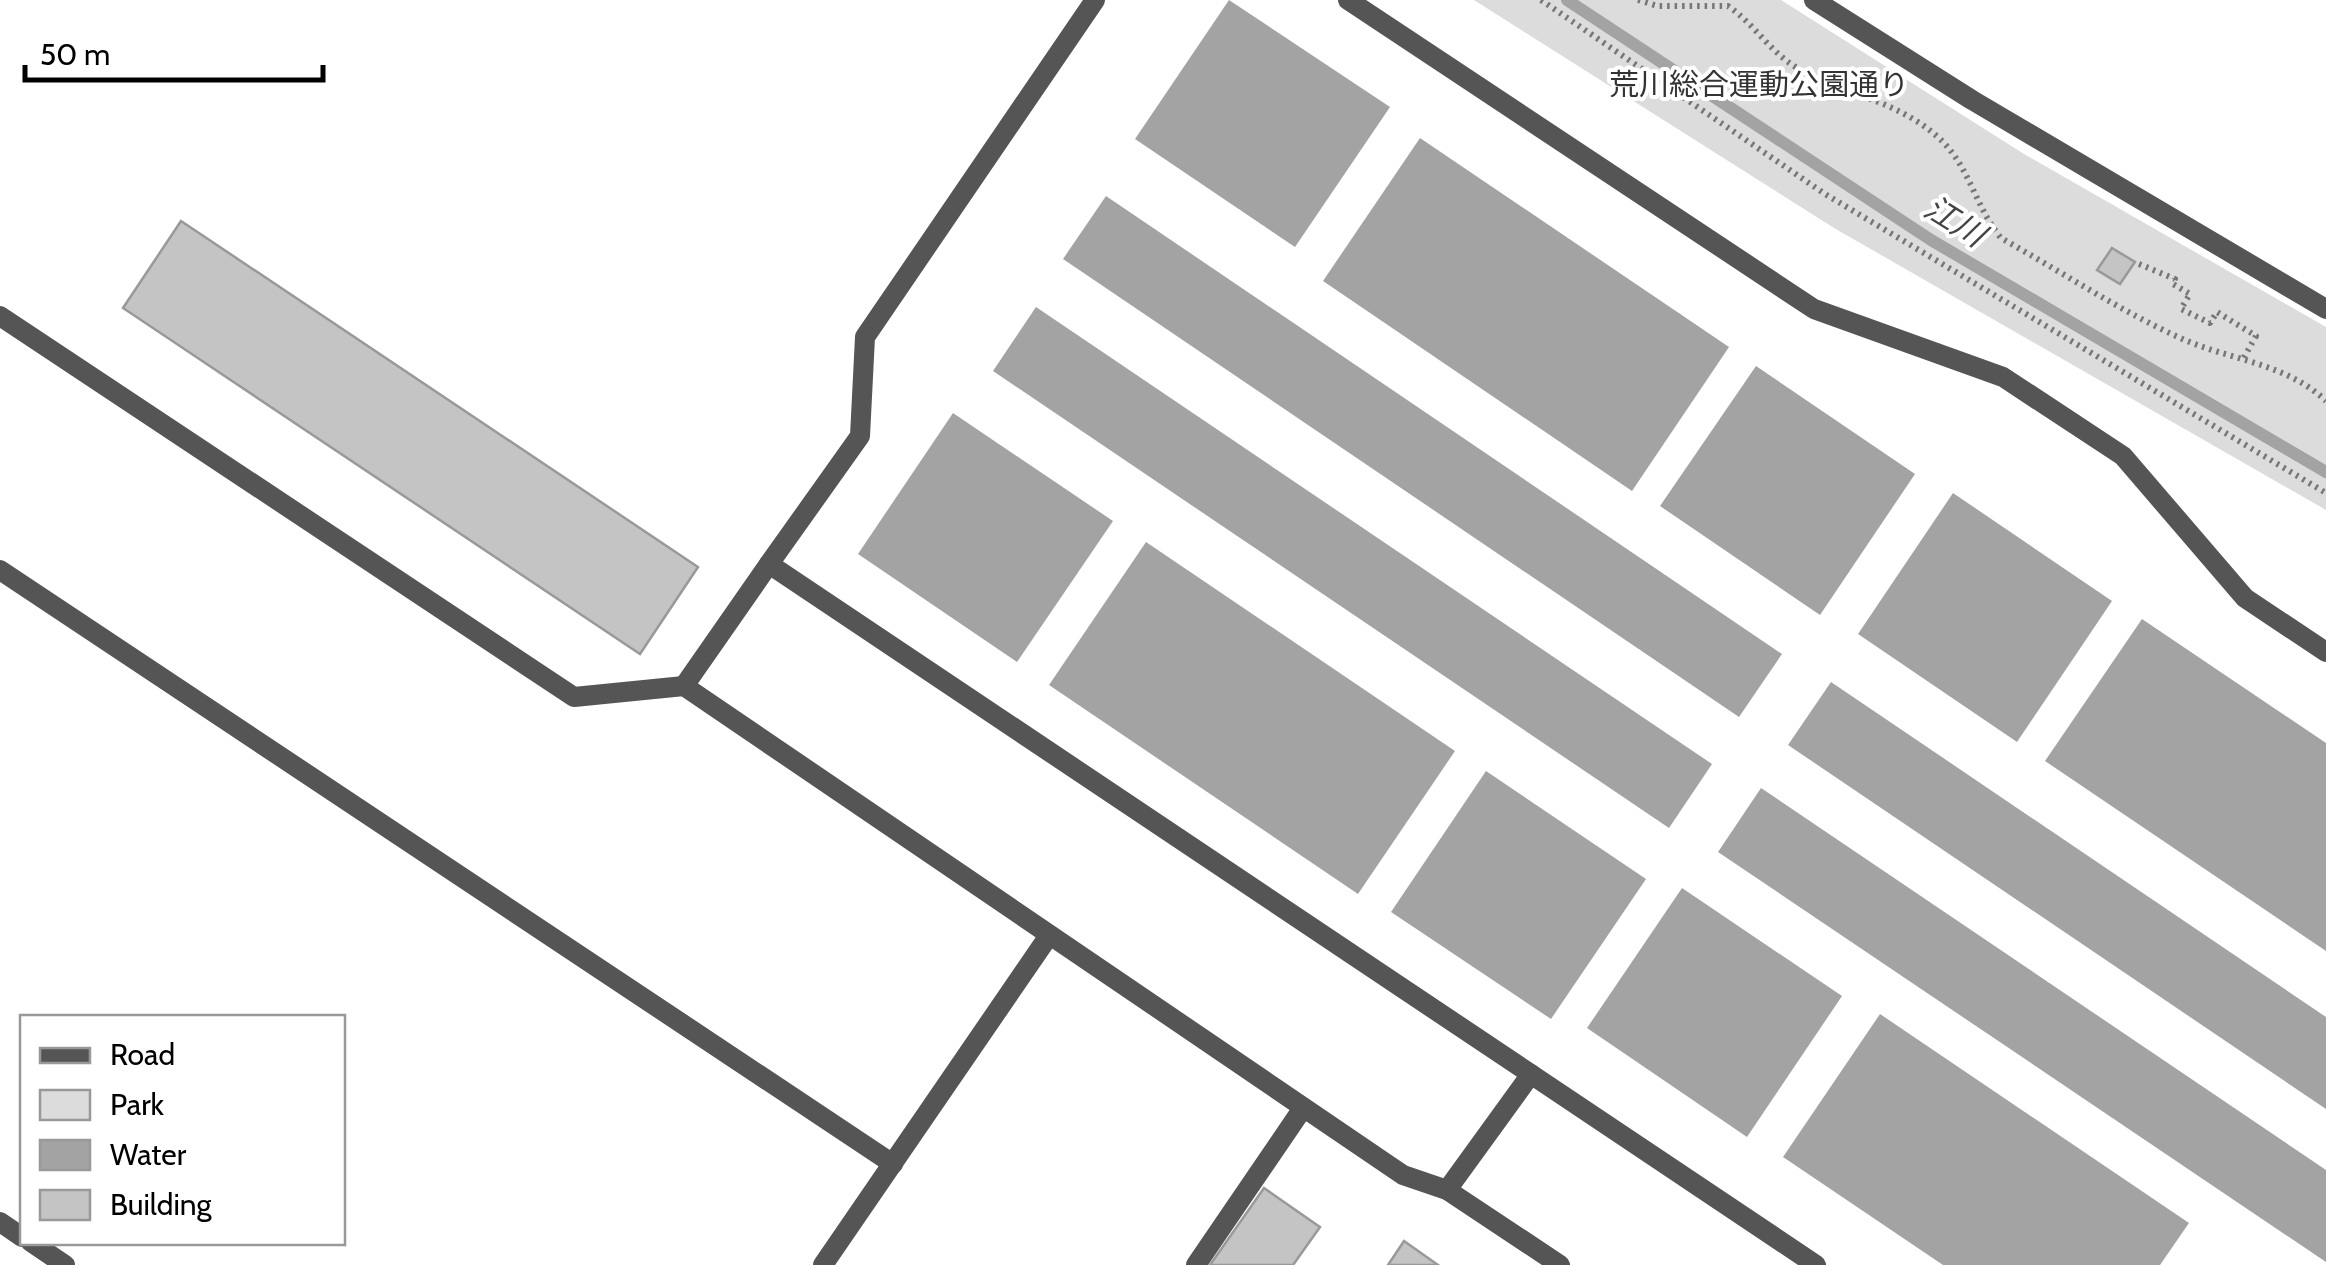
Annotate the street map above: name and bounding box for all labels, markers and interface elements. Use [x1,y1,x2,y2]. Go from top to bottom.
scale bar [25,20,322,82]
text: 50 m [40,36,110,73]
park label: 荒川総合運動公園通り [1609,66,1909,103]
water label: 江川 [1918,188,1995,256]
legend [20,1015,345,1245]
text: Road [110,1036,175,1073]
text: Park [110,1086,165,1123]
text: Water [110,1136,187,1173]
text: Building [110,1186,213,1223]

